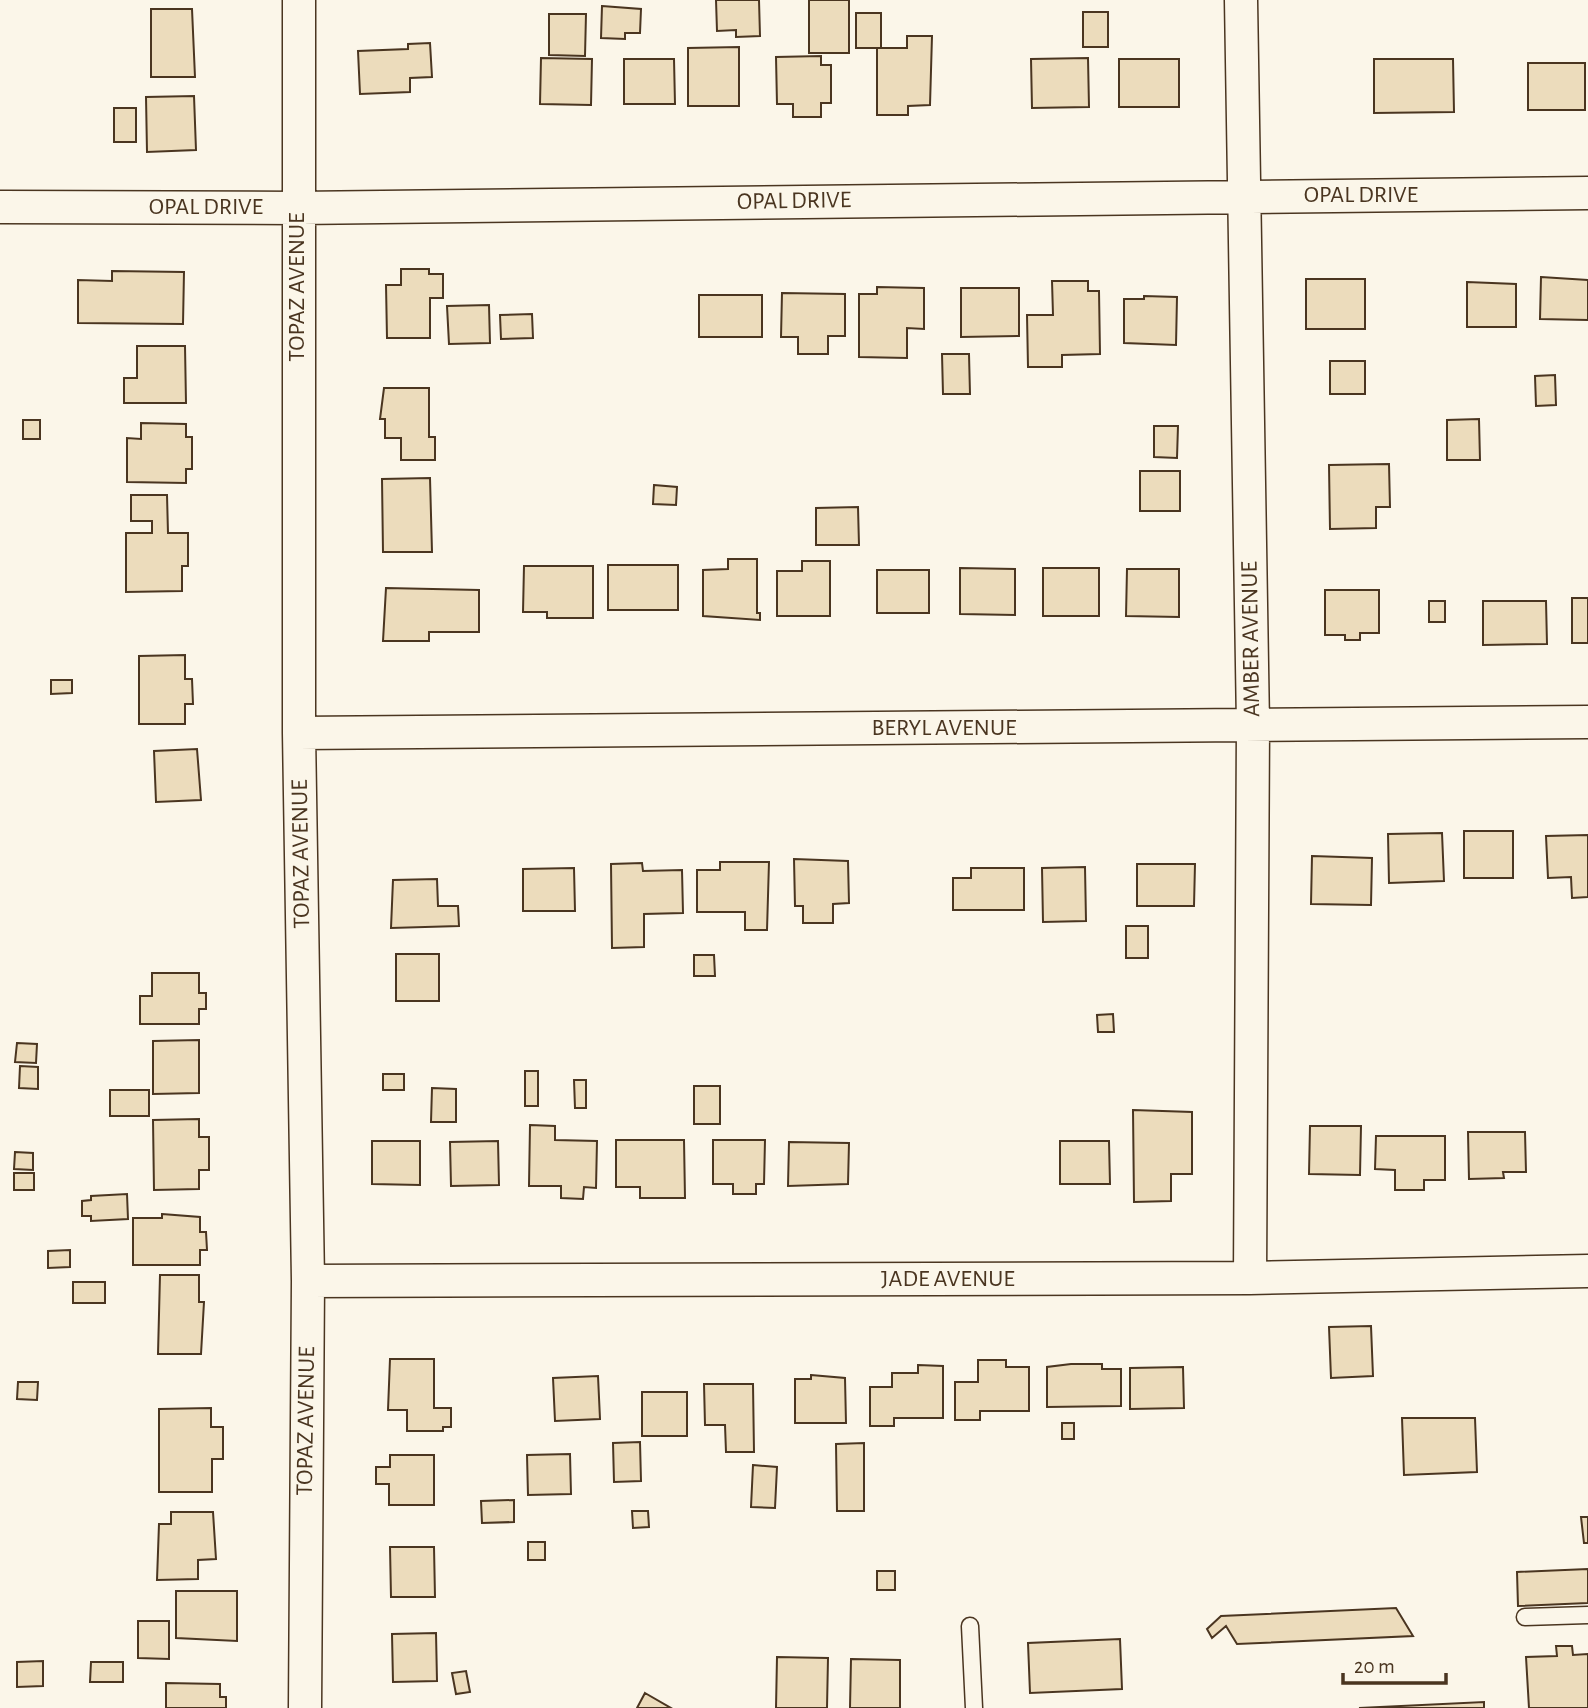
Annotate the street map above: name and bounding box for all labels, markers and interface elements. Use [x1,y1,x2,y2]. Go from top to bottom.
street label: OPAL DRIVE [1304,183,1419,207]
street label: OPAL DRIVE [737,188,852,214]
street label: OPAL DRIVE [149,195,264,219]
street label: TOPAZ AVENUE [285,212,309,362]
street label: AMBER AVENUE [1238,560,1264,717]
street label: BERYL AVENUE [871,716,1017,740]
street label: TOPAZ AVENUE [288,779,314,929]
street label: JADE AVENUE [881,1267,1015,1291]
street label: TOPAZ AVENUE [293,1346,319,1496]
scale bar [1343,1642,1446,1686]
text: 20 m [1354,1656,1395,1677]

